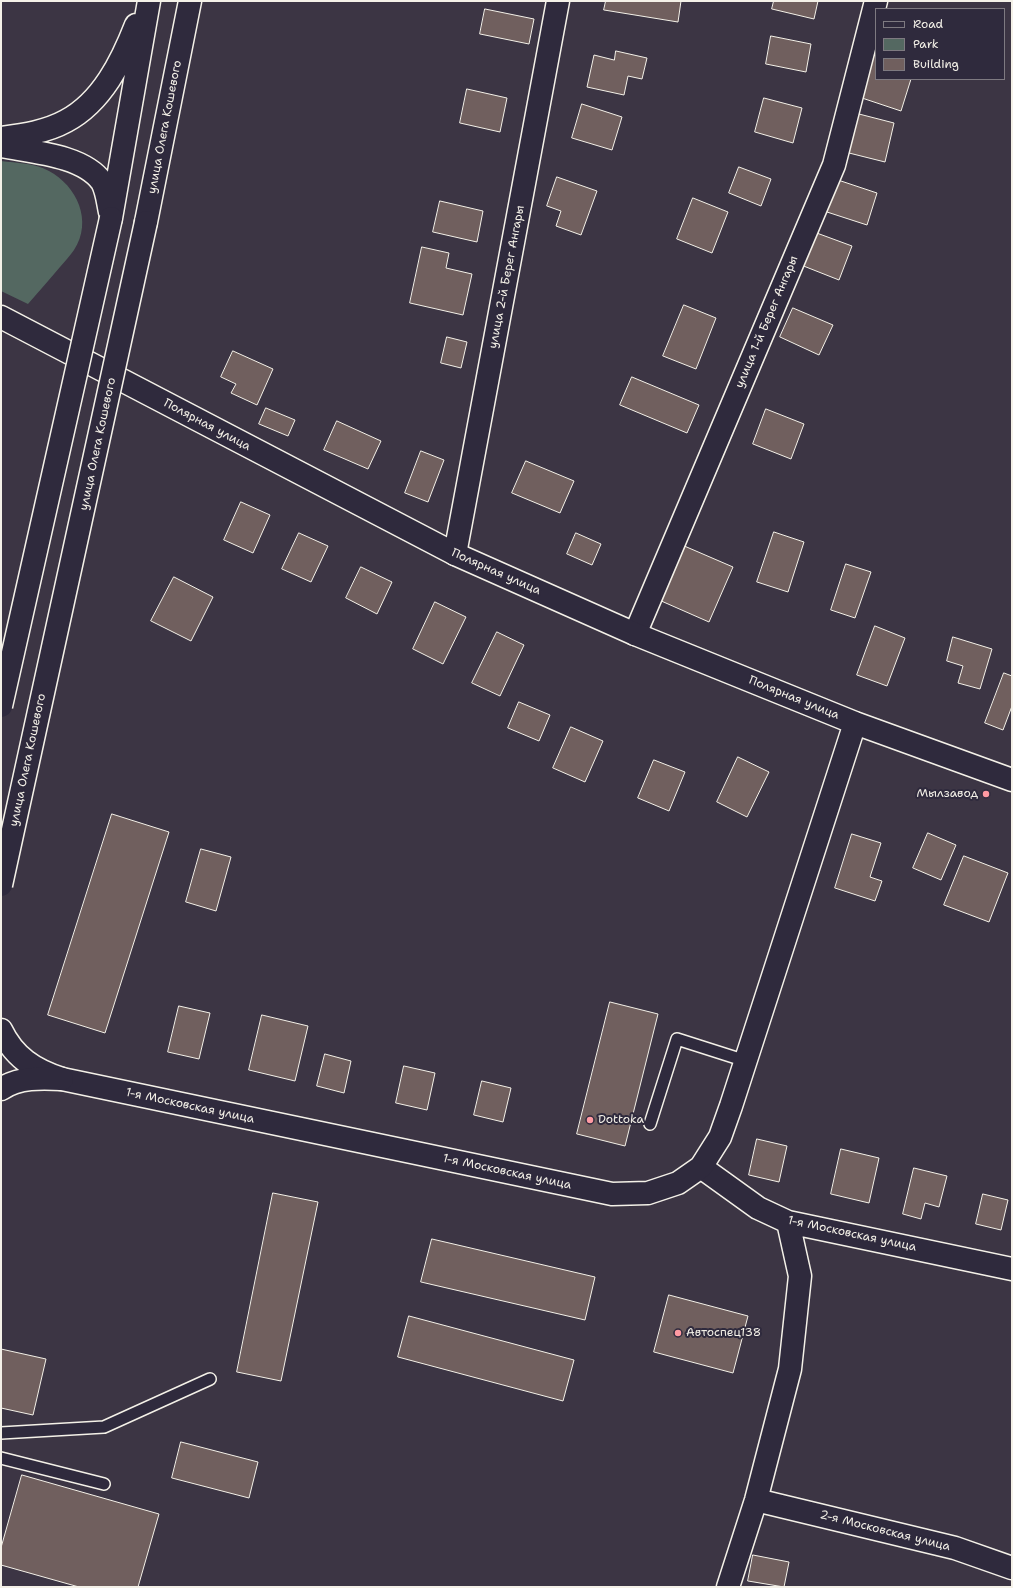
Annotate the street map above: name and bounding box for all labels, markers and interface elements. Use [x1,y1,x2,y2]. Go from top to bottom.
legend [875,8,1005,80]
text: Road [913,16,943,32]
text: Park [913,36,939,52]
text: Building [913,56,959,72]
street label: улица Олега Кошевого [145,59,185,195]
street label: улица 2-й Берег Ангары [486,204,528,350]
street label: улица 1-й Берег Ангары [733,254,801,390]
street label: улица Олега Кошевого [77,376,119,512]
street label: Полярная улица [161,396,253,454]
street label: Полярная улица [449,546,543,598]
street label: Полярная улица [747,673,841,723]
street label: улица Олега Кошевого [7,692,49,828]
place label: Мылзавод [917,787,978,801]
marker: Мылзавод [981,789,991,799]
street label: 1-я Московская улица [124,1085,256,1127]
place label: Dottoka [598,1113,644,1127]
marker: Dottoka [585,1115,595,1125]
street label: 1-я Московская улица [441,1151,573,1193]
street label: 1-я Московская улица [786,1213,918,1255]
place label: Автоспец138 [686,1326,761,1340]
marker: Автоспец138 [673,1328,683,1338]
street label: 2-я Московская улица [818,1508,952,1554]

